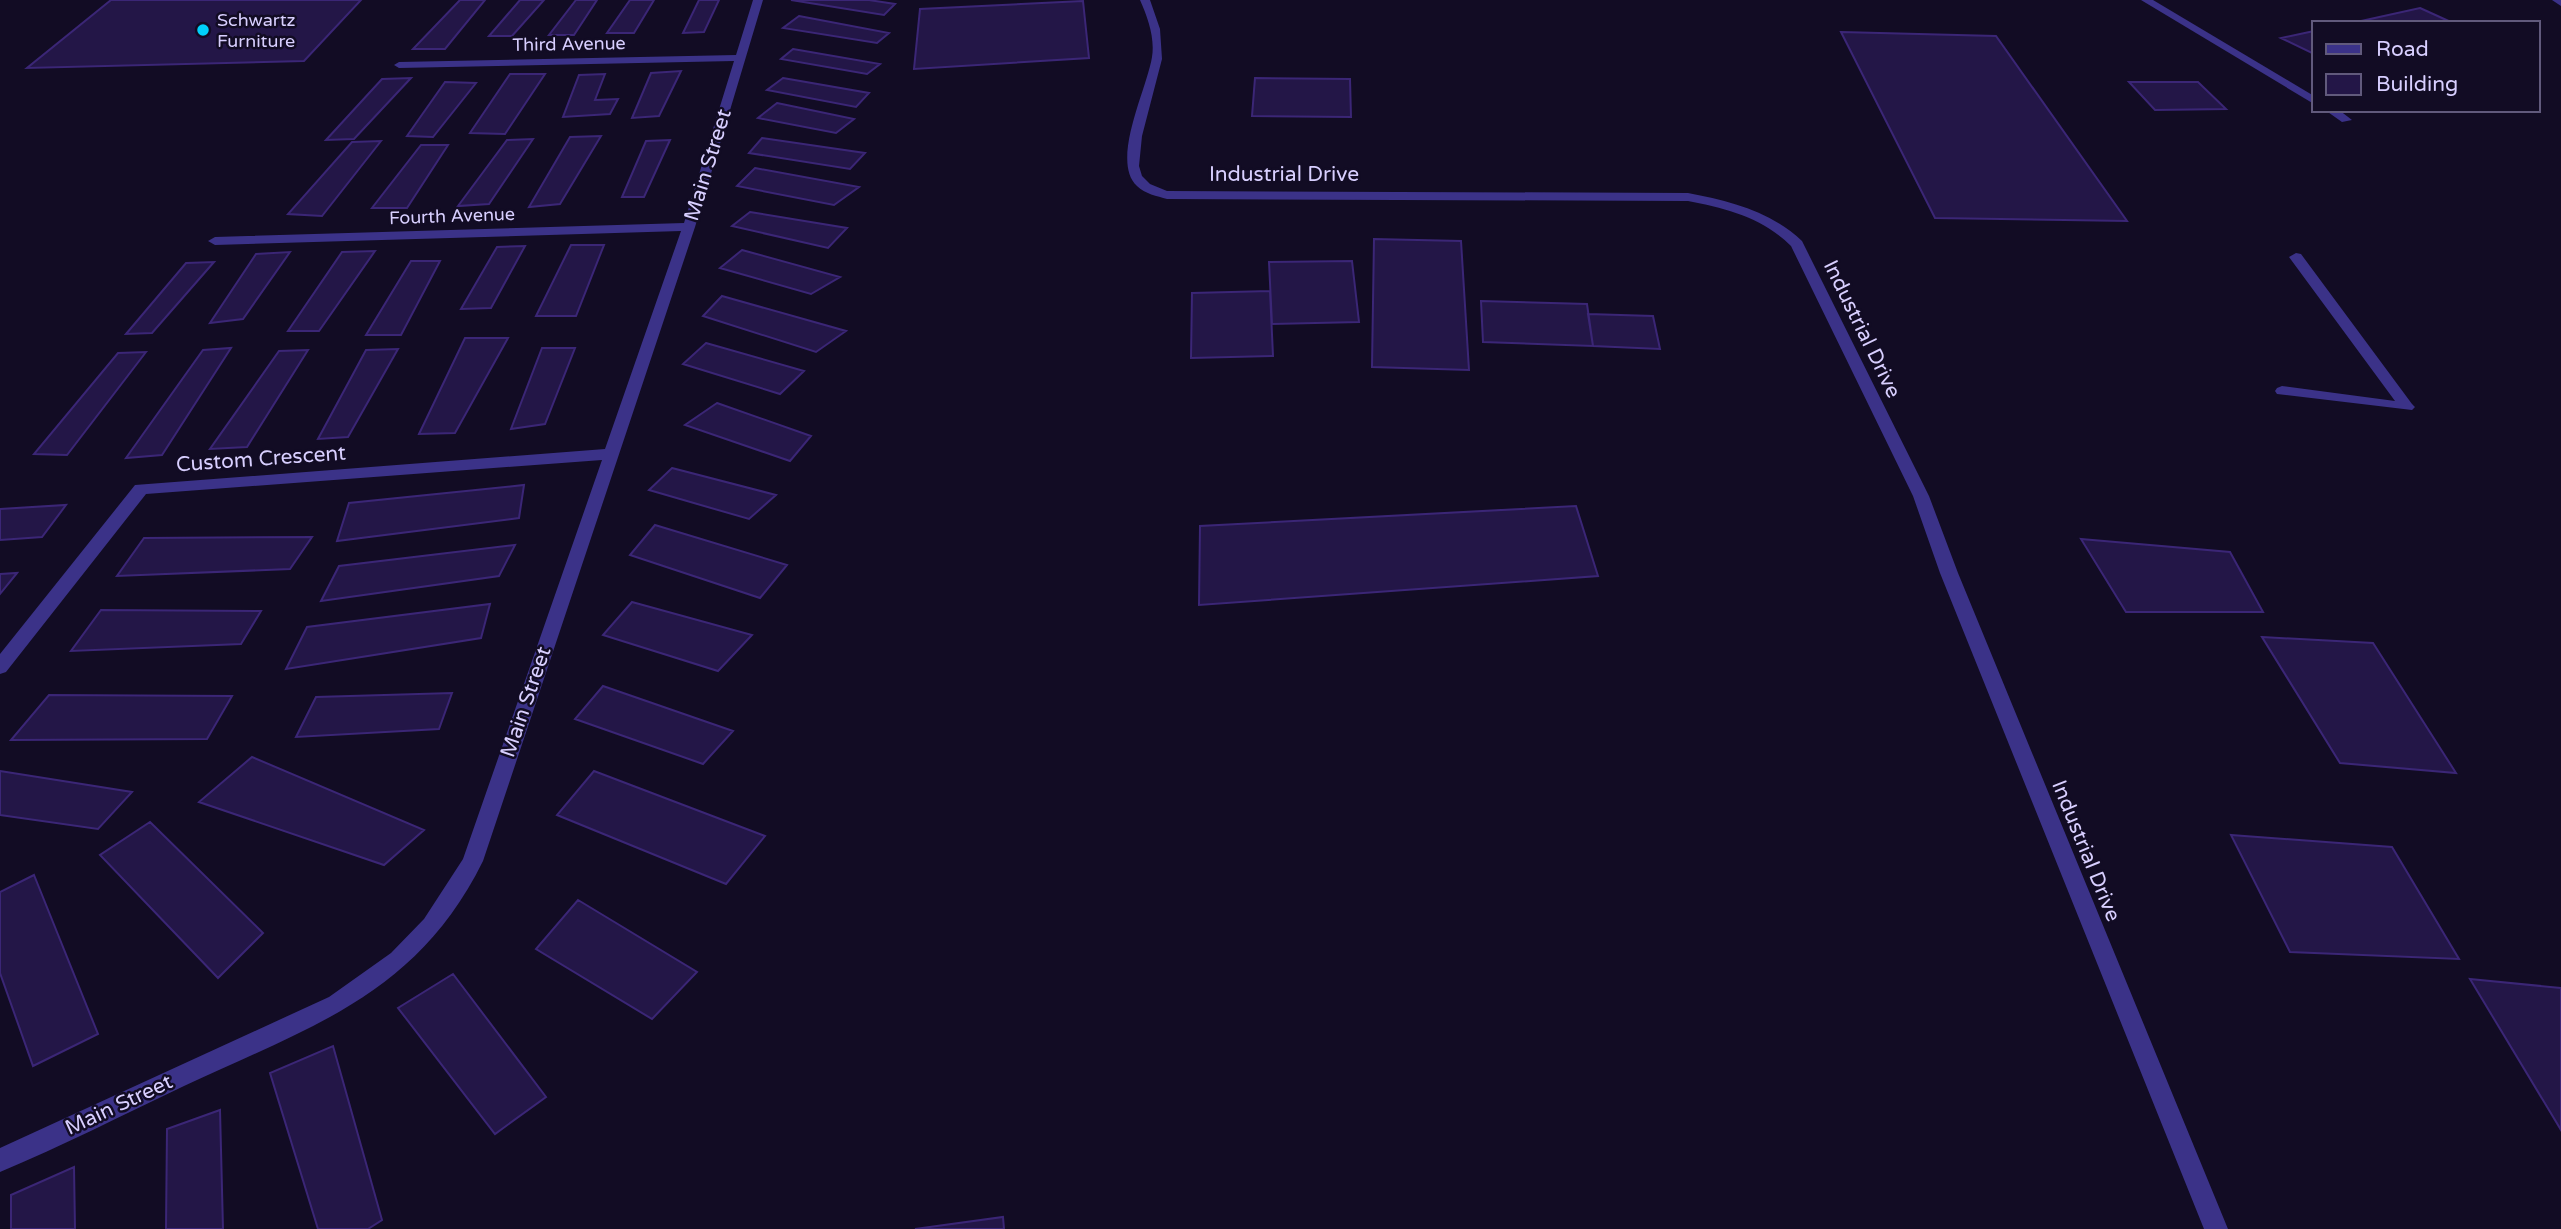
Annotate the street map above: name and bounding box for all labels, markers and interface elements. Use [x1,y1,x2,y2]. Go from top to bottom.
place label: Schwartz Furniture [217,9,296,52]
legend [2312,21,2540,112]
marker: Schwartz Furniture [195,22,211,38]
street label: Third Avenue [512,32,626,56]
text: Road [2376,37,2429,62]
text: Building [2376,72,2458,97]
street label: Main Street [679,106,737,224]
street label: Industrial Drive [1209,162,1359,187]
street label: Fourth Avenue [389,203,515,229]
street label: Industrial Drive [1818,256,1906,402]
street label: Custom Crescent [175,441,347,477]
street label: Main Street [495,643,557,761]
street label: Industrial Drive [2046,777,2126,925]
street label: Main Street [61,1069,177,1141]

